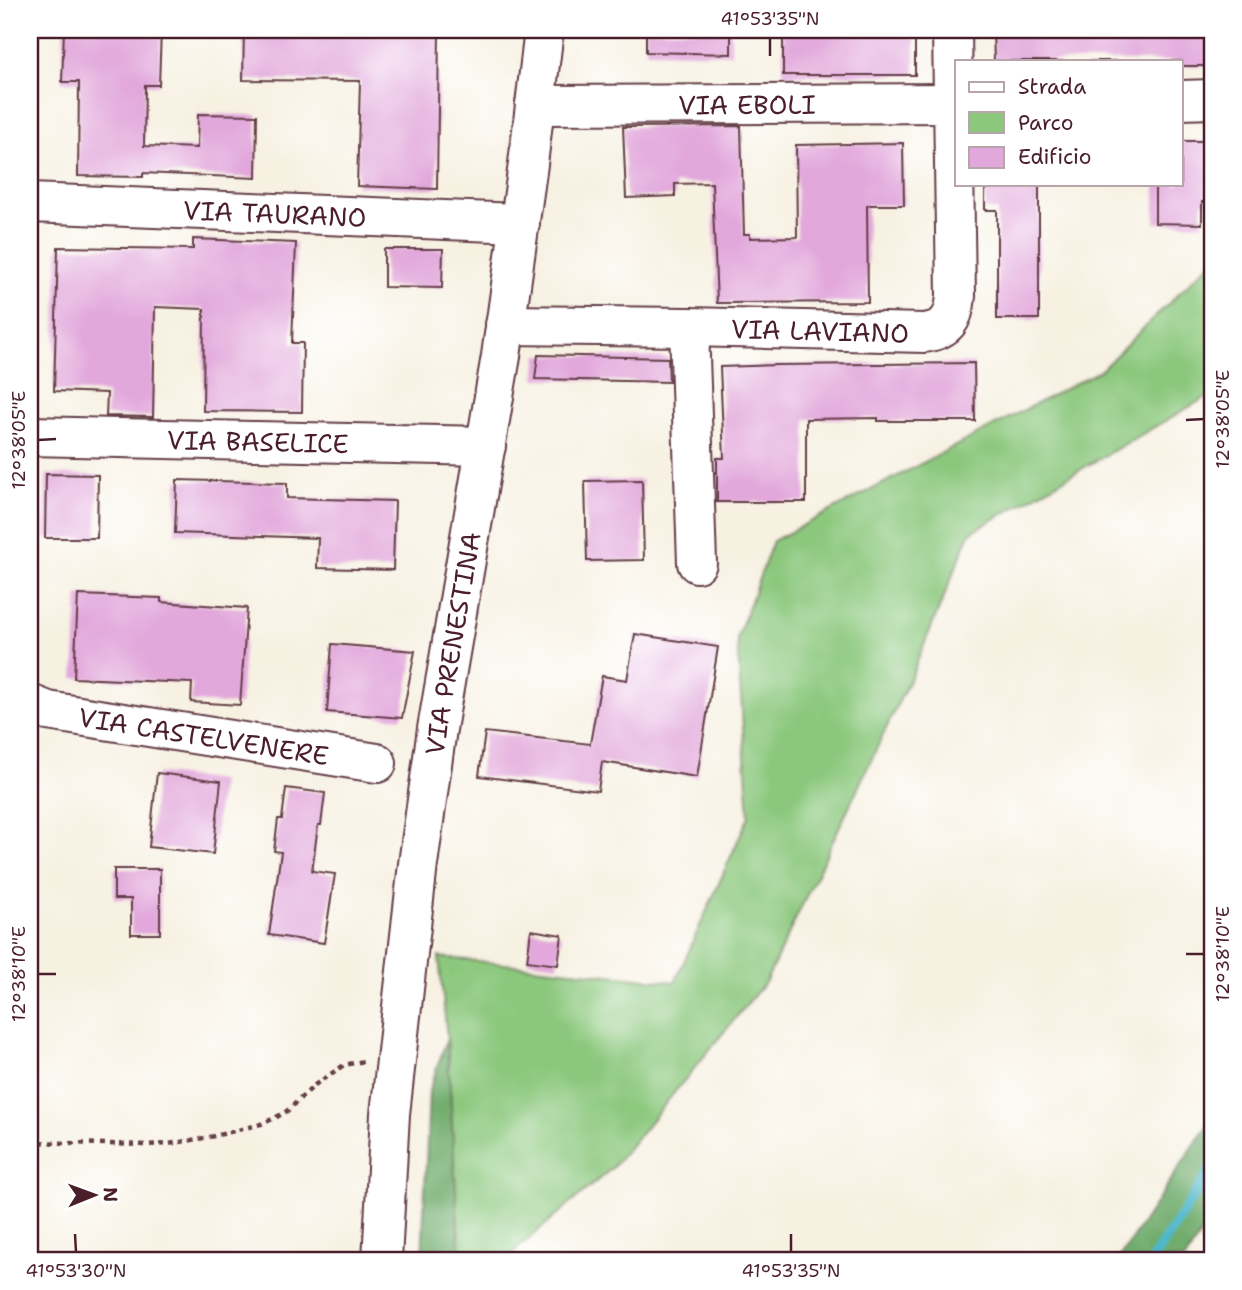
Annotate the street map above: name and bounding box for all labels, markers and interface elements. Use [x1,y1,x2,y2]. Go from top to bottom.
text: 41°53'35"N [721,7,819,31]
legend [955,60,1182,186]
text: Strada [1018,73,1086,101]
street label: VIA EBOLI [678,86,816,122]
text: Parco [1018,109,1073,137]
text: Edificio [1018,143,1091,171]
street label: VIA TAURANO [182,192,367,234]
street label: VIA LAVIANO [731,311,909,350]
text: 12°38'05"E [1211,370,1235,468]
text: 12°38'05"E [7,391,31,489]
street label: VIA BASELICE [167,422,349,460]
street label: VIA PRENESTINA [416,529,488,757]
street label: VIA CASTELVENERE [76,699,331,773]
text: 12°38'10"E [1211,906,1235,1002]
text: 12°38'10"E [7,926,31,1022]
north arrow [60,1160,130,1230]
text: N [98,1187,123,1202]
text: 41°53'30"N [26,1259,126,1283]
text: 41°53'35"N [742,1259,840,1283]

